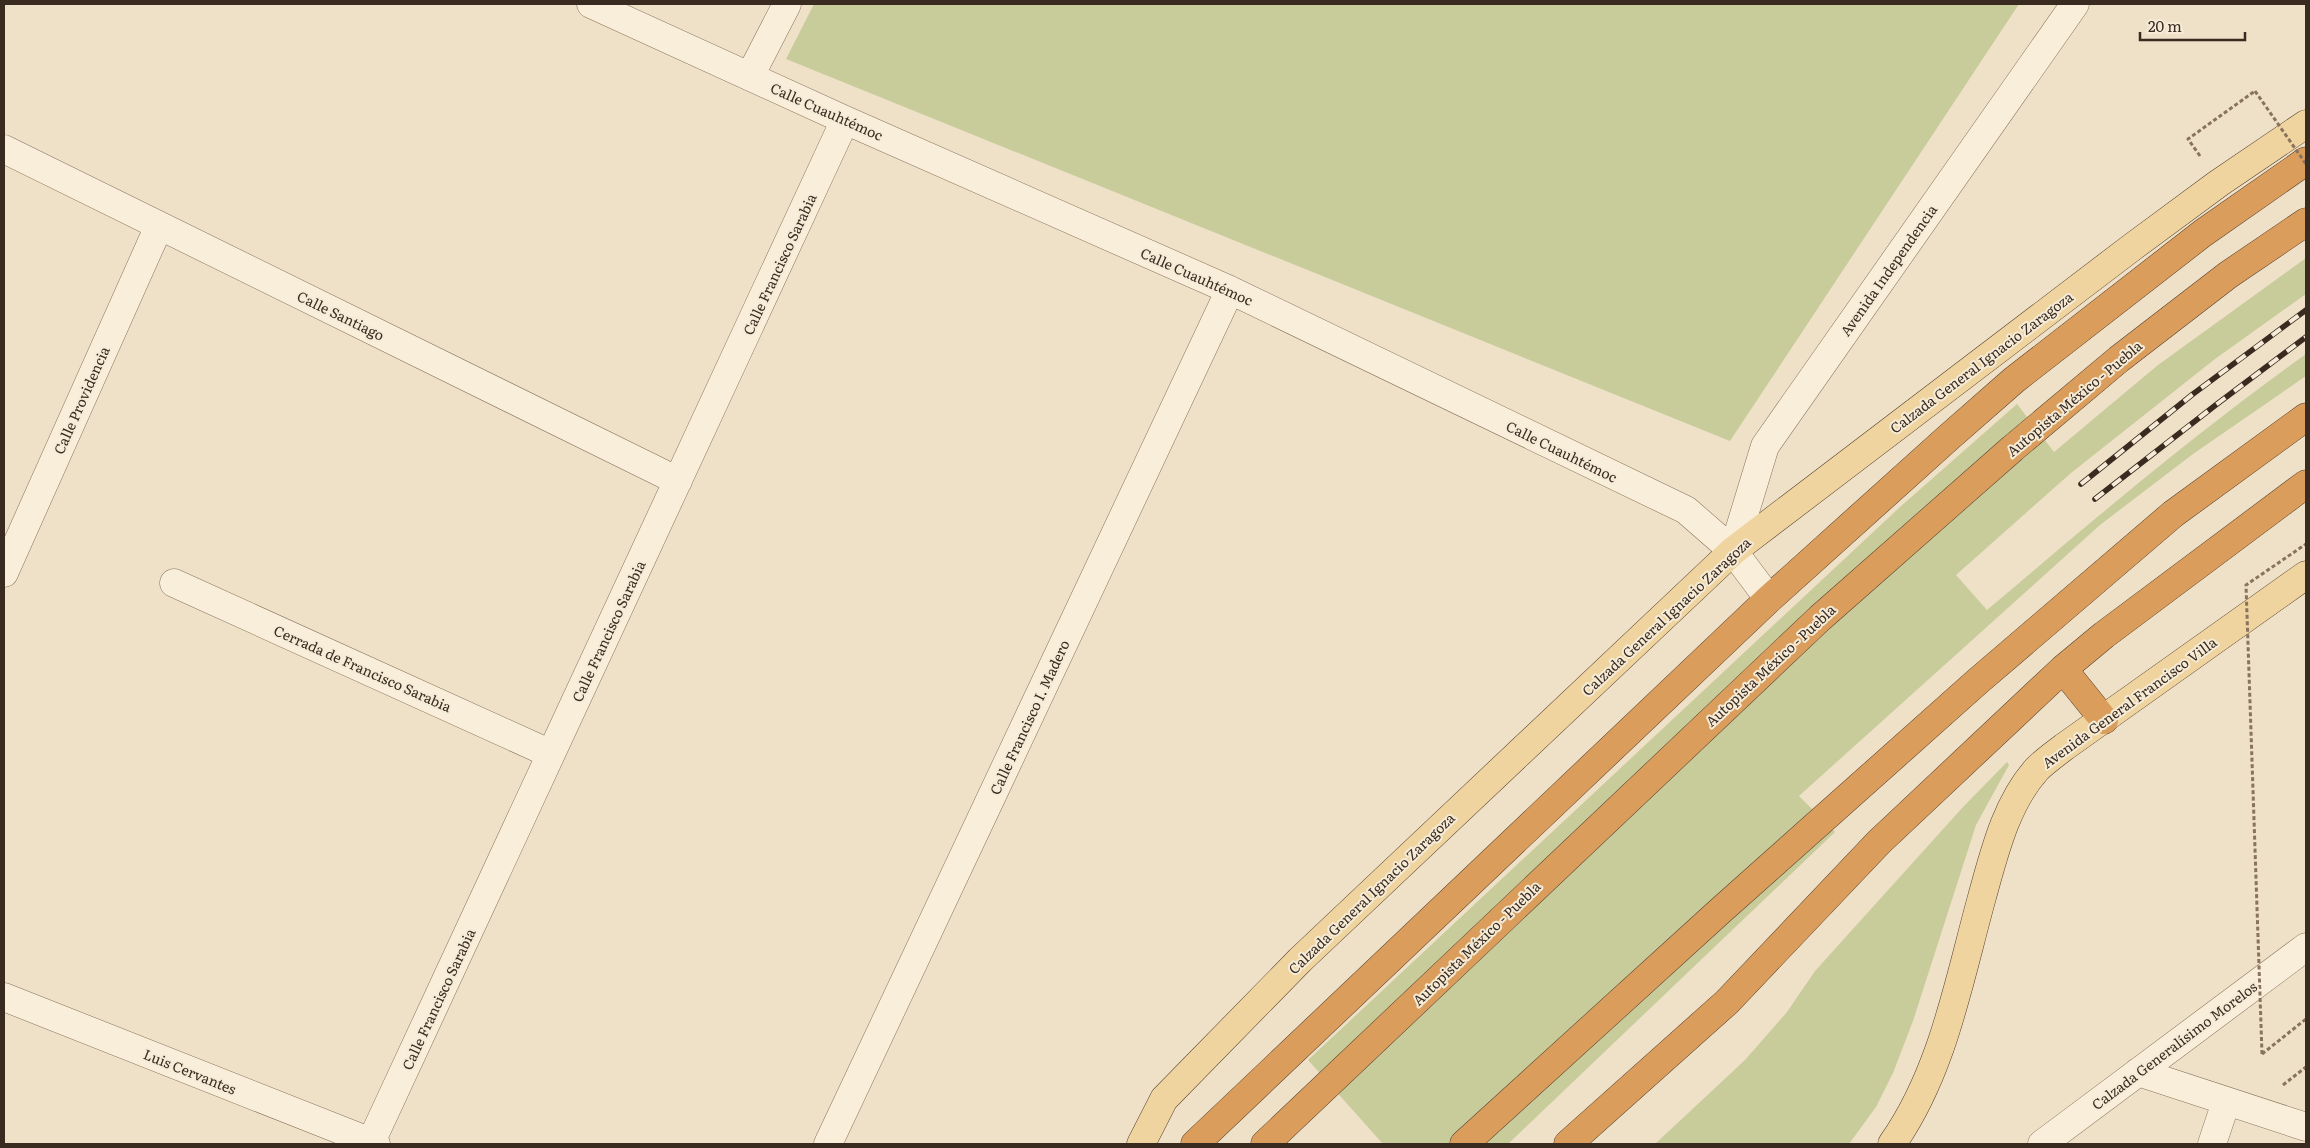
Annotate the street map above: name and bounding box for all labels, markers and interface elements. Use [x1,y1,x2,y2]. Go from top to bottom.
scale bar [2140,10,2245,42]
text: 20 m [2148,14,2182,37]
street label: Calle Cuauhtémoc [768,77,886,145]
street label: Calle Francisco Sarabia [737,190,821,338]
street label: Avenida Independencia [1835,200,1941,340]
street label: Calle Cuauhtémoc [1138,242,1256,310]
street label: Calle Santiago [294,285,388,345]
street label: Calzada General Ignacio Zaragoza [1885,286,2077,438]
street label: Autopista México - Puebla [2002,335,2146,461]
street label: Calle Providencia [48,342,114,457]
street label: Calle Cuauhtémoc [1503,415,1621,487]
street label: Calzada General Ignacio Zaragoza [1577,532,1755,700]
street label: Calle Francisco Sarabia [566,557,650,705]
street label: Autopista México - Puebla [1701,599,1840,731]
street label: Cerrada de Francisco Sarabia [271,620,455,716]
street label: Avenida General Francisco Villa [2037,631,2221,772]
street label: Calle Francisco I. Madero [984,636,1074,798]
street label: Calzada General Ignacio Zaragoza [1283,808,1459,978]
street label: Autopista México - Puebla [1408,876,1545,1010]
street label: Calle Francisco Sarabia [396,925,480,1073]
street label: Calzada Generalísimo Morelos [2087,976,2261,1114]
street label: Luis Cervantes [141,1043,239,1099]

